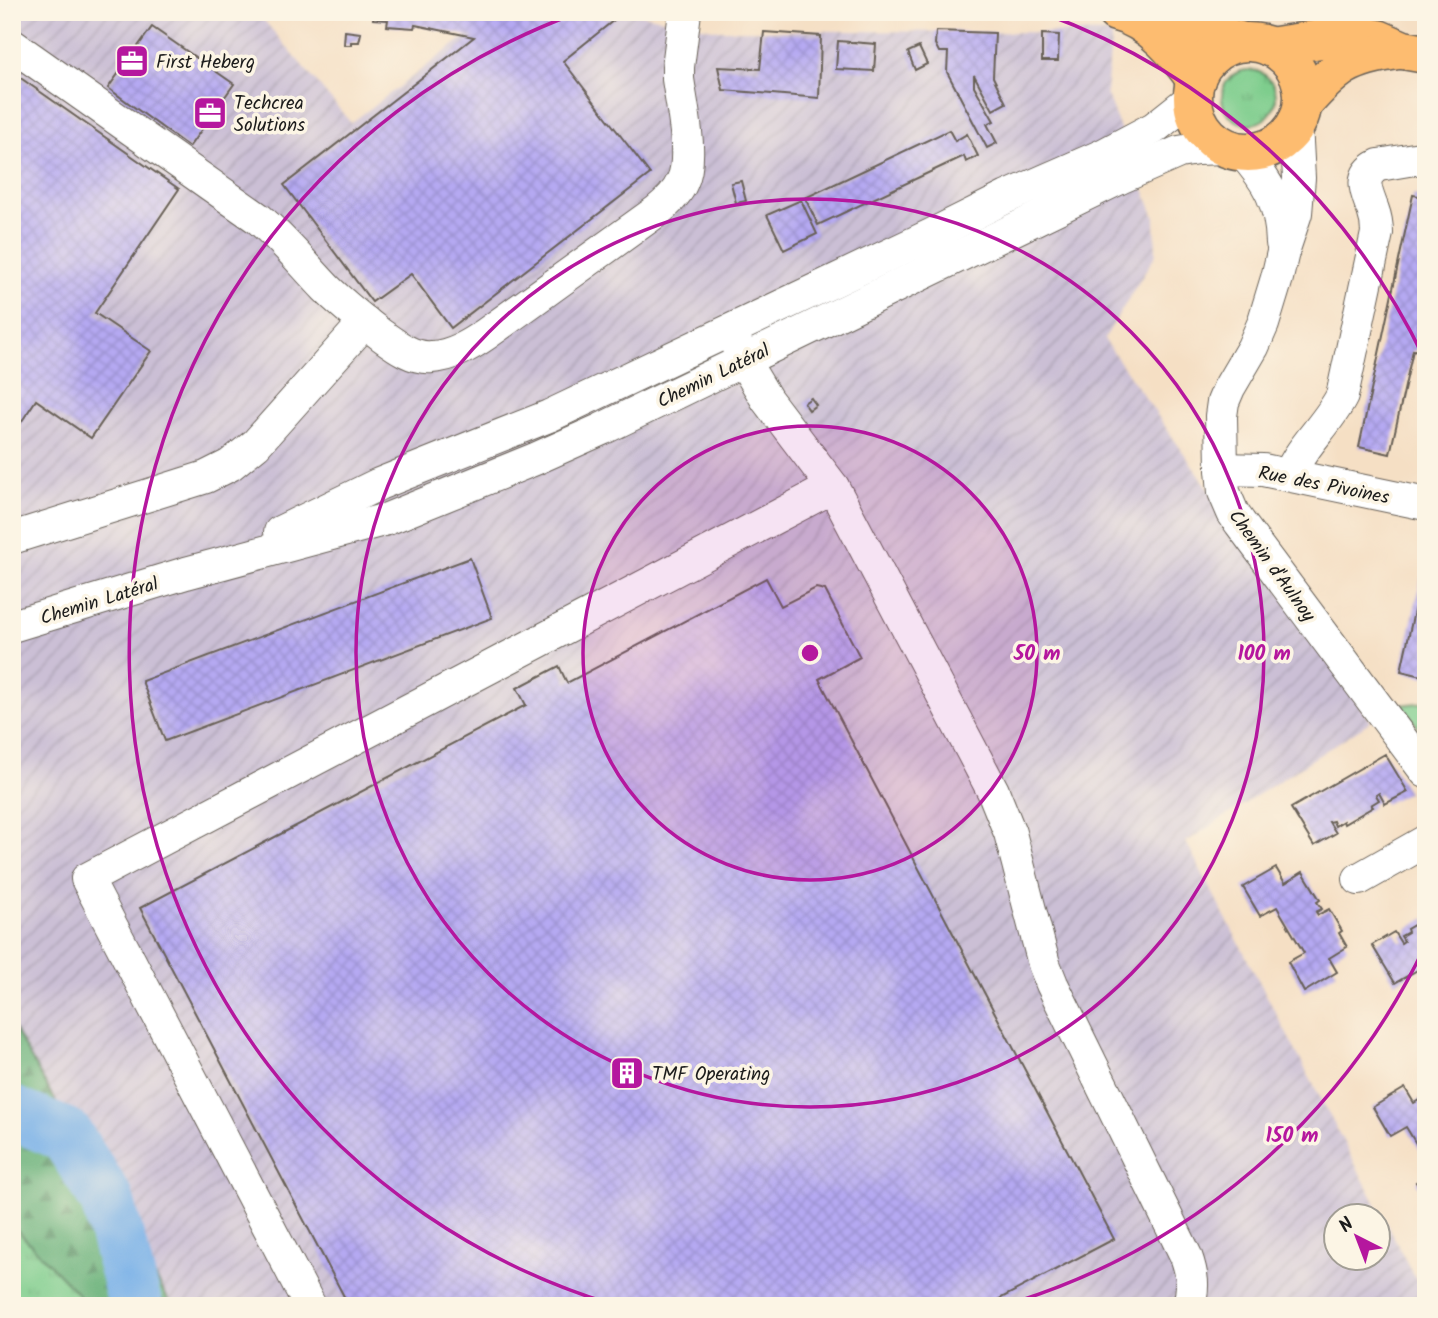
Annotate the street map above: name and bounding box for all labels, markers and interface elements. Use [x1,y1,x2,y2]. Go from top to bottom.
office icon: First Heberg [113,42,151,80]
place label: First Heberg [156,48,255,78]
place label: Techcrea Solutions [234,89,305,141]
office icon: Techcrea Solutions [191,94,229,132]
street label: Chemin Latéral [652,336,776,417]
street label: Rue des Pivoines [1256,459,1392,513]
street label: Chemin d'Aulnoy [1220,504,1323,630]
street label: Chemin Latéral [37,570,163,634]
text: 50 m [1013,638,1060,671]
text: 100 m [1237,638,1291,671]
centre of rings [798,641,822,665]
building icon: TMF Operating [608,1054,646,1092]
place label: TMF Operating [652,1060,770,1090]
text: 150 m [1265,1120,1319,1153]
north arrow [1322,1202,1392,1272]
text: N [1332,1211,1361,1241]

